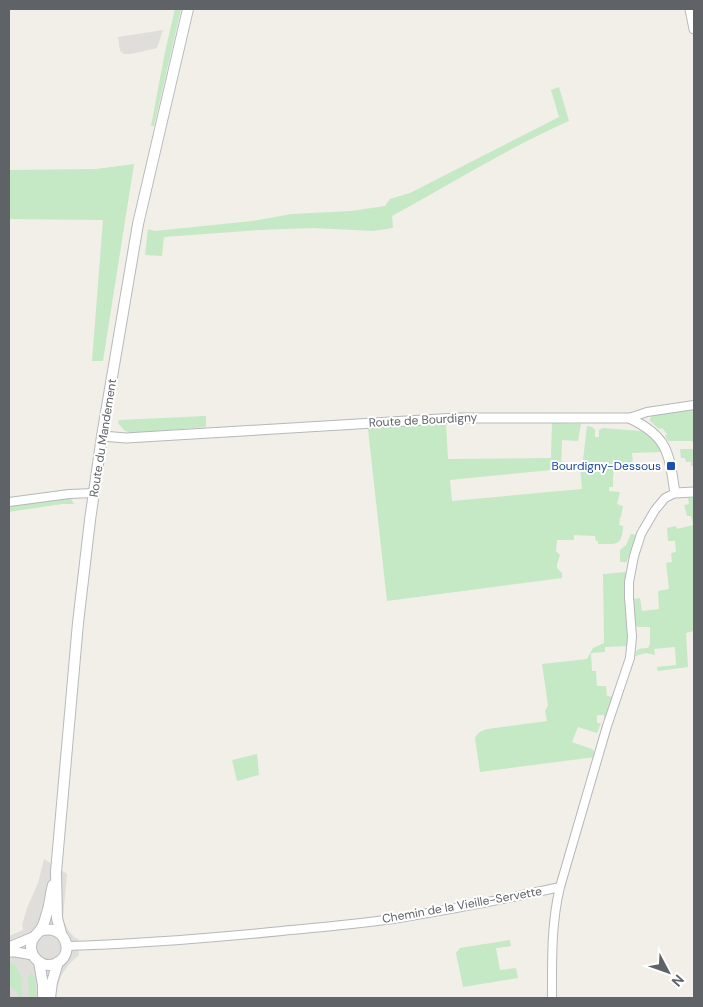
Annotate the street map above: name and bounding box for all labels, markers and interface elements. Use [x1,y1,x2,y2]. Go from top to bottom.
street label: Route du Mandement [86,377,120,498]
street label: Route de Bourdigny [368,409,478,431]
place label: Bourdigny-Dessous [551,458,661,474]
marker: Bourdigny-Dessous [665,460,677,472]
street label: Chemin de la Vieille-Servette [381,883,543,927]
north arrow [643,947,693,997]
text: N [668,971,688,990]

